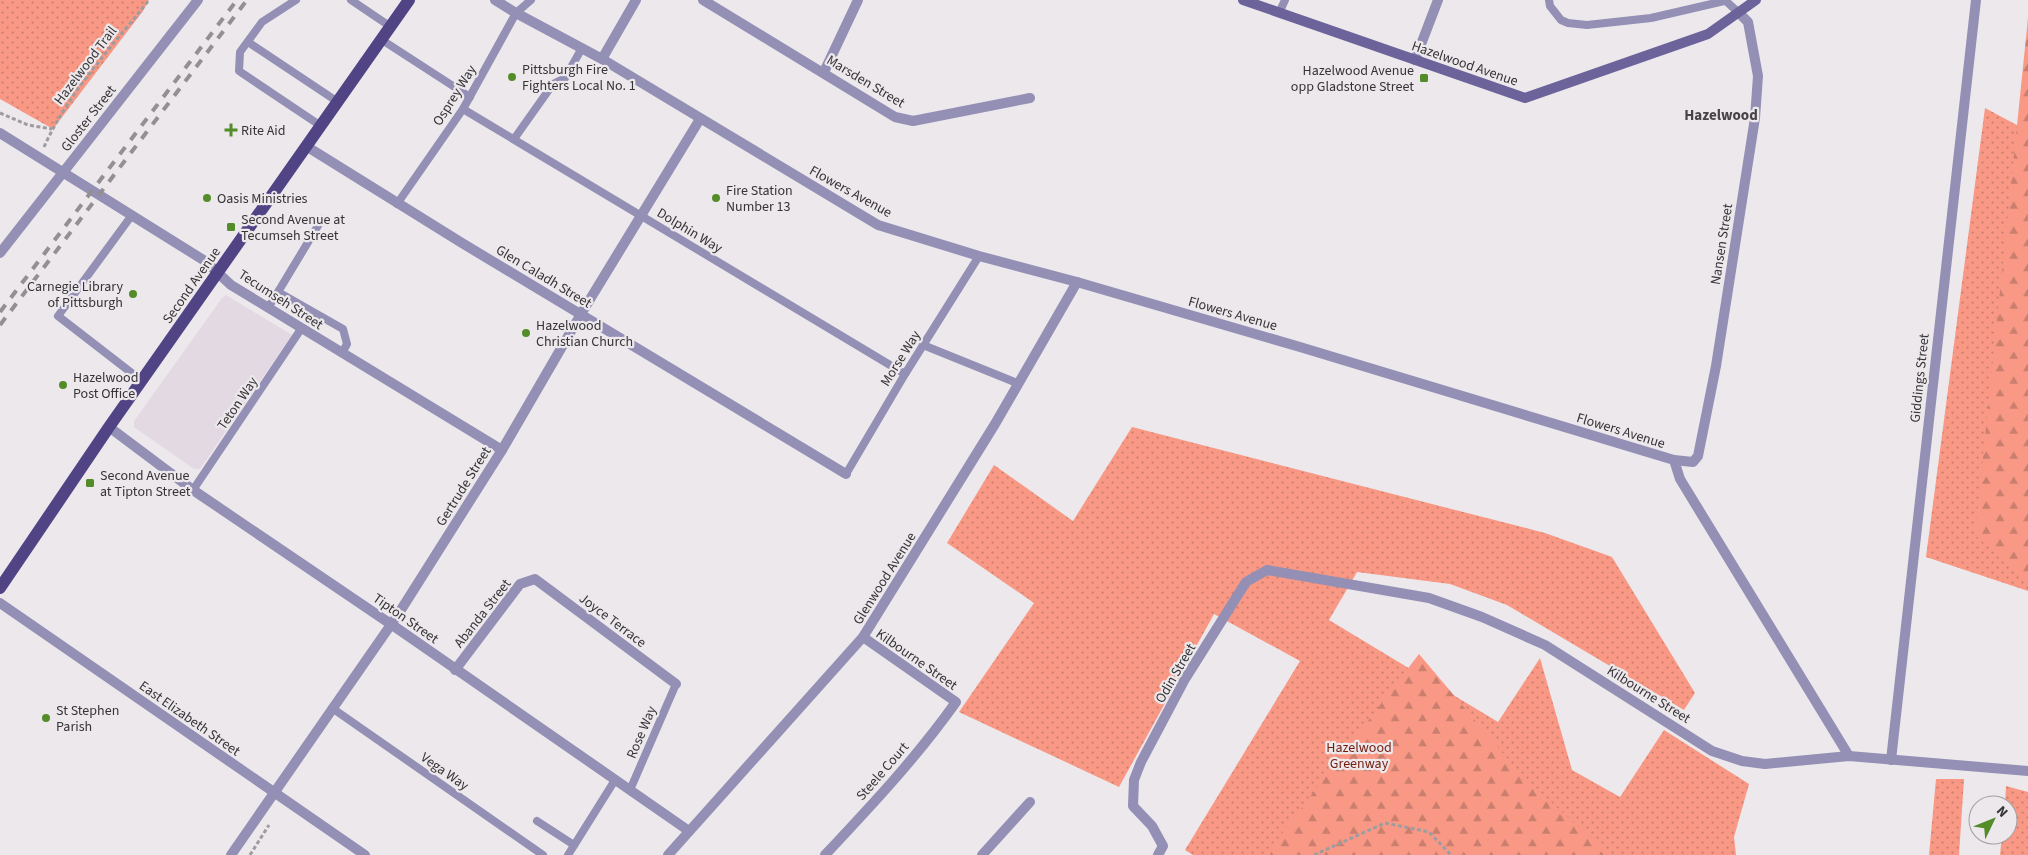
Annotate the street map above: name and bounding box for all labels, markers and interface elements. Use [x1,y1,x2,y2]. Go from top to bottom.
street label: Hazelwood Trail [50,22,122,109]
street label: Hazelwood Avenue [1409,36,1521,92]
street label: Marsden Street [823,51,909,113]
place label: Pittsburgh Fire Fighters Local No. 1 [522,60,636,96]
street label: Osprey Way [428,61,482,130]
place label: Hazelwood Avenue opp Gladstone Street [1291,61,1414,97]
marker: Pittsburgh Fire Fighters Local No. 1 [506,71,518,83]
marker: Hazelwood Avenue opp Gladstone Street [1418,72,1430,84]
street label: Gloster Street [56,81,121,156]
district label: Hazelwood [1684,105,1758,126]
place label: Rite Aid [241,121,286,141]
marker: Rite Aid [225,124,237,136]
street label: Flowers Avenue [806,161,895,223]
place label: Fire Station Number 13 [726,181,793,217]
place label: Oasis Ministries [217,189,308,209]
marker: Oasis Ministries [201,192,213,204]
marker: Fire Station Number 13 [710,192,722,204]
street label: Nansen Street [1706,202,1738,286]
street label: Dolphin Way [653,203,726,259]
place label: Second Avenue at Tecumseh Street [241,210,345,246]
marker: Second Avenue at Tecumseh Street [225,221,237,233]
street label: Glen Caladh Street [492,240,595,314]
street label: Second Avenue [158,243,226,328]
street label: Tecumseh Street [234,265,327,335]
place label: Carnegie Library of Pittsburgh [27,277,123,313]
marker: Carnegie Library of Pittsburgh [127,288,139,300]
street label: Flowers Avenue [1186,292,1280,336]
place label: Hazelwood Christian Church [536,316,633,352]
street label: Morse Way [876,326,926,390]
marker: Hazelwood Christian Church [520,327,532,339]
street label: Giddings Street [1905,332,1935,424]
place label: Hazelwood Post Office [73,368,138,404]
street label: Teton Way [213,373,263,434]
marker: Hazelwood Post Office [57,379,69,391]
street label: Flowers Avenue [1574,408,1667,454]
street label: Gertrude Street [431,443,496,530]
place label: Second Avenue at Tipton Street [100,466,191,502]
marker: Second Avenue at Tipton Street [84,477,96,489]
street label: Glenwood Avenue [848,528,921,629]
street label: Abanda Street [449,575,516,652]
street label: Tipton Street [369,589,443,649]
street label: Joyce Terrace [575,589,650,653]
street label: Kilbourne Street [872,624,961,696]
street label: Odin Street [1151,640,1201,707]
street label: Kilbourne Street [1603,661,1694,729]
street label: East Elizabeth Street [135,676,244,761]
place label: St Stephen Parish [56,701,119,737]
street label: Rose Way [622,703,662,762]
marker: St Stephen Parish [40,712,52,724]
street label: Steele Court [852,738,914,805]
park label: Hazelwood Greenway [1326,738,1392,774]
street label: Vega Way [416,748,473,796]
north arrow [1968,795,2018,845]
text: N [1991,802,2012,822]

